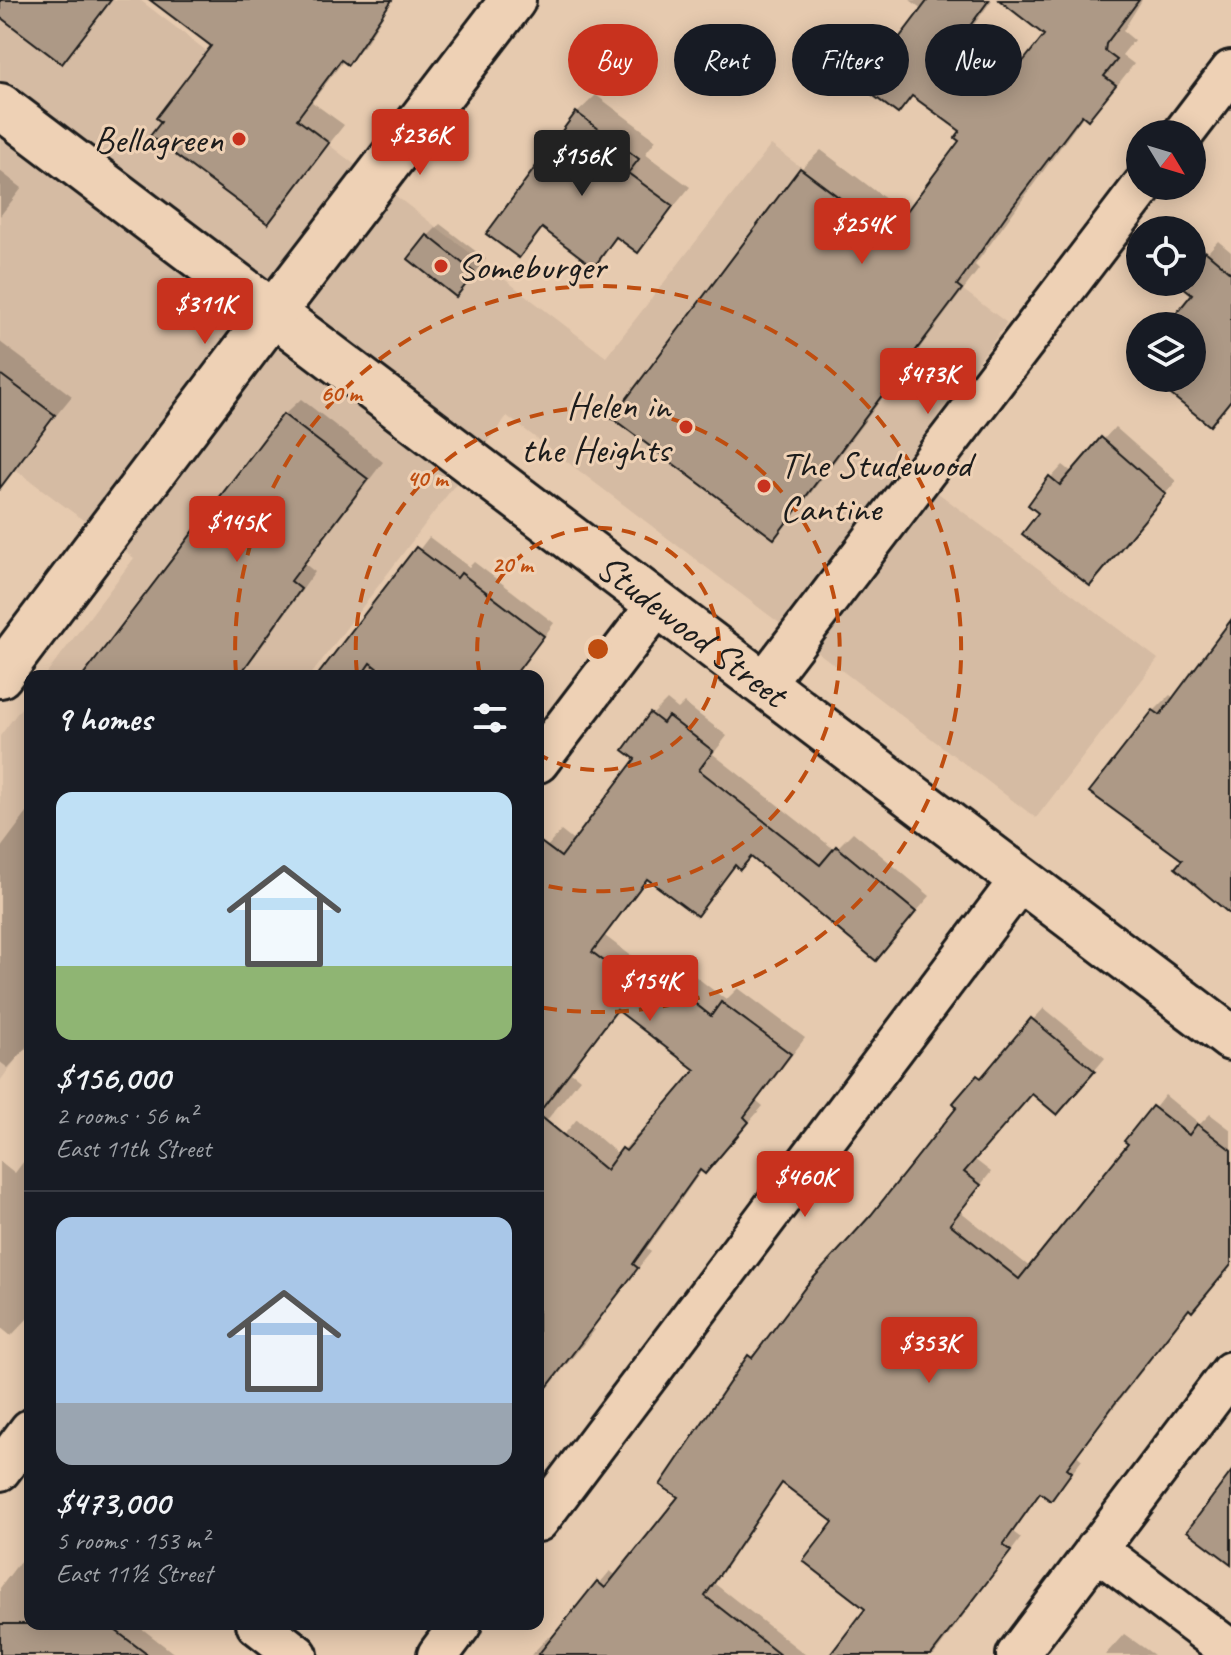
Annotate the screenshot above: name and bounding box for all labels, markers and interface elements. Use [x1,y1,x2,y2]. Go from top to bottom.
chip: Buy [568,24,658,96]
chip: Rent [674,24,776,96]
chip: Filters [792,24,909,96]
chip: New [925,24,1022,96]
pin: $236K [364,109,476,177]
place label: Bellagreen [93,116,224,163]
text: $236K [390,118,450,151]
north arrow [1126,120,1206,200]
map controls [1126,120,1206,392]
marker: Bellagreen [230,130,248,148]
pin: $156K [526,130,638,198]
text: $156K [552,139,612,172]
pin: $254K [806,198,918,266]
text: $254K [832,207,892,240]
button: locate [1126,216,1206,296]
place label: Someburger [457,243,608,290]
marker: Someburger [432,257,450,275]
pin: $311K [149,278,261,346]
text: $311K [175,287,235,320]
button: layers [1126,312,1206,392]
pin: $473K [872,348,984,416]
text: $473K [898,357,958,390]
text: 60 m [320,378,364,408]
place label: Helen in the Heights [521,382,673,473]
marker: Helen in the Heights [677,418,695,436]
place label: The Studewood Cantine [780,441,977,532]
text: 40 m [406,463,450,493]
marker: The Studewood Cantine [755,477,773,495]
pin: $145K [181,496,293,564]
text: $145K [207,505,267,538]
street label: Studewood Street [588,543,799,719]
text: 20 m [491,549,535,579]
centre of rings [584,635,612,663]
icon: filters [468,696,512,740]
text: 9 homes [56,697,152,740]
icon: home [212,844,356,988]
pin: $154K [594,955,706,1023]
text: $154K [620,964,680,997]
text: $156,000 [56,1056,170,1099]
text: 2 rooms · 56 m² [56,1099,197,1132]
text: East 11th Street [56,1132,211,1165]
pin: $460K [749,1151,861,1219]
text: $460K [775,1160,835,1193]
icon: home [212,1269,356,1413]
pin: $353K [873,1317,985,1385]
text: $353K [899,1326,959,1359]
text: $473,000 [56,1481,170,1524]
text: 5 rooms · 153 m² [56,1524,208,1557]
text: East 11½ Street [56,1557,212,1590]

